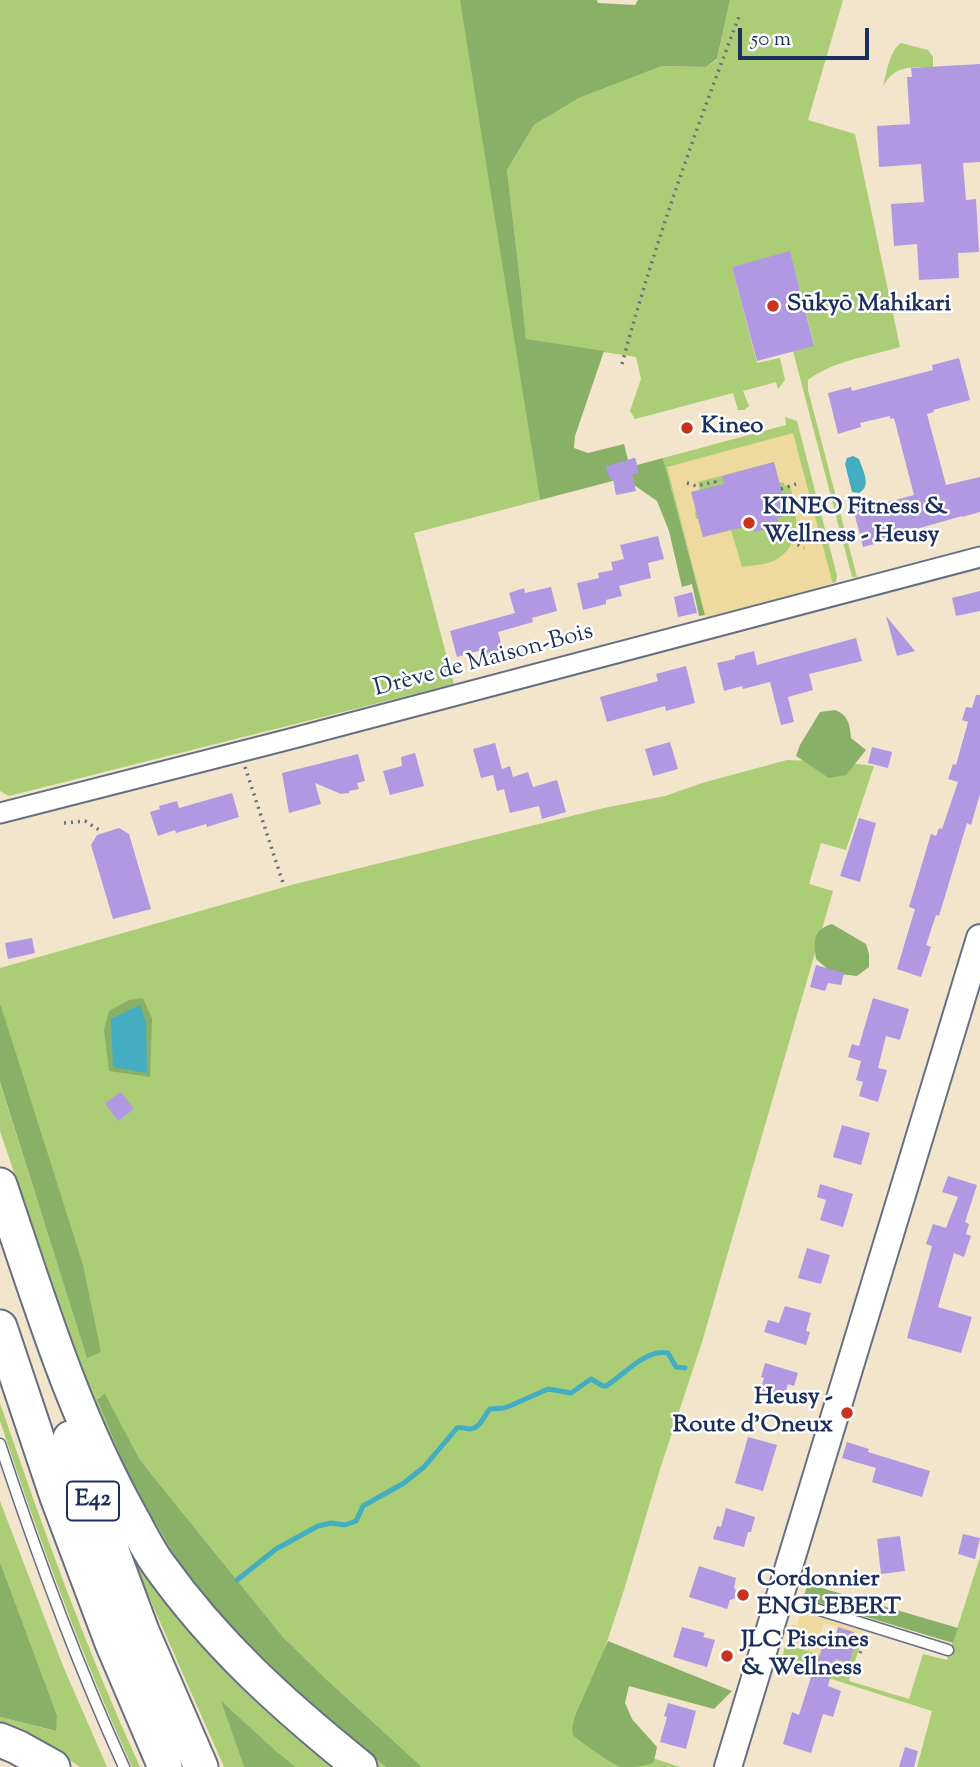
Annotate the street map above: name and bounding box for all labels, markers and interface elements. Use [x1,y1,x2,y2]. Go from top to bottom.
scale bar [742,14,873,58]
text: 50 m [751,25,791,55]
place label: Sūkyō Mahikari [787,292,951,320]
marker: Sūkyō Mahikari [765,298,781,314]
place label: Kineo [701,414,763,442]
marker: Kineo [679,420,695,436]
place label: KINEO Fitness & Wellness - Heusy [763,495,947,551]
marker: KINEO Fitness & Wellness - Heusy [741,515,757,531]
street label: Drève de Maison-Bois [371,619,597,705]
place label: Heusy - Route d'Oneux [673,1385,833,1441]
marker: Heusy - Route d'Oneux [839,1405,855,1421]
road number: E42 [67,1482,119,1520]
place label: Cordonnier ENGLEBERT [757,1567,901,1623]
marker: Cordonnier ENGLEBERT [735,1587,751,1603]
place label: JLC Piscines & Wellness [741,1628,869,1684]
marker: JLC Piscines & Wellness [719,1648,735,1664]

